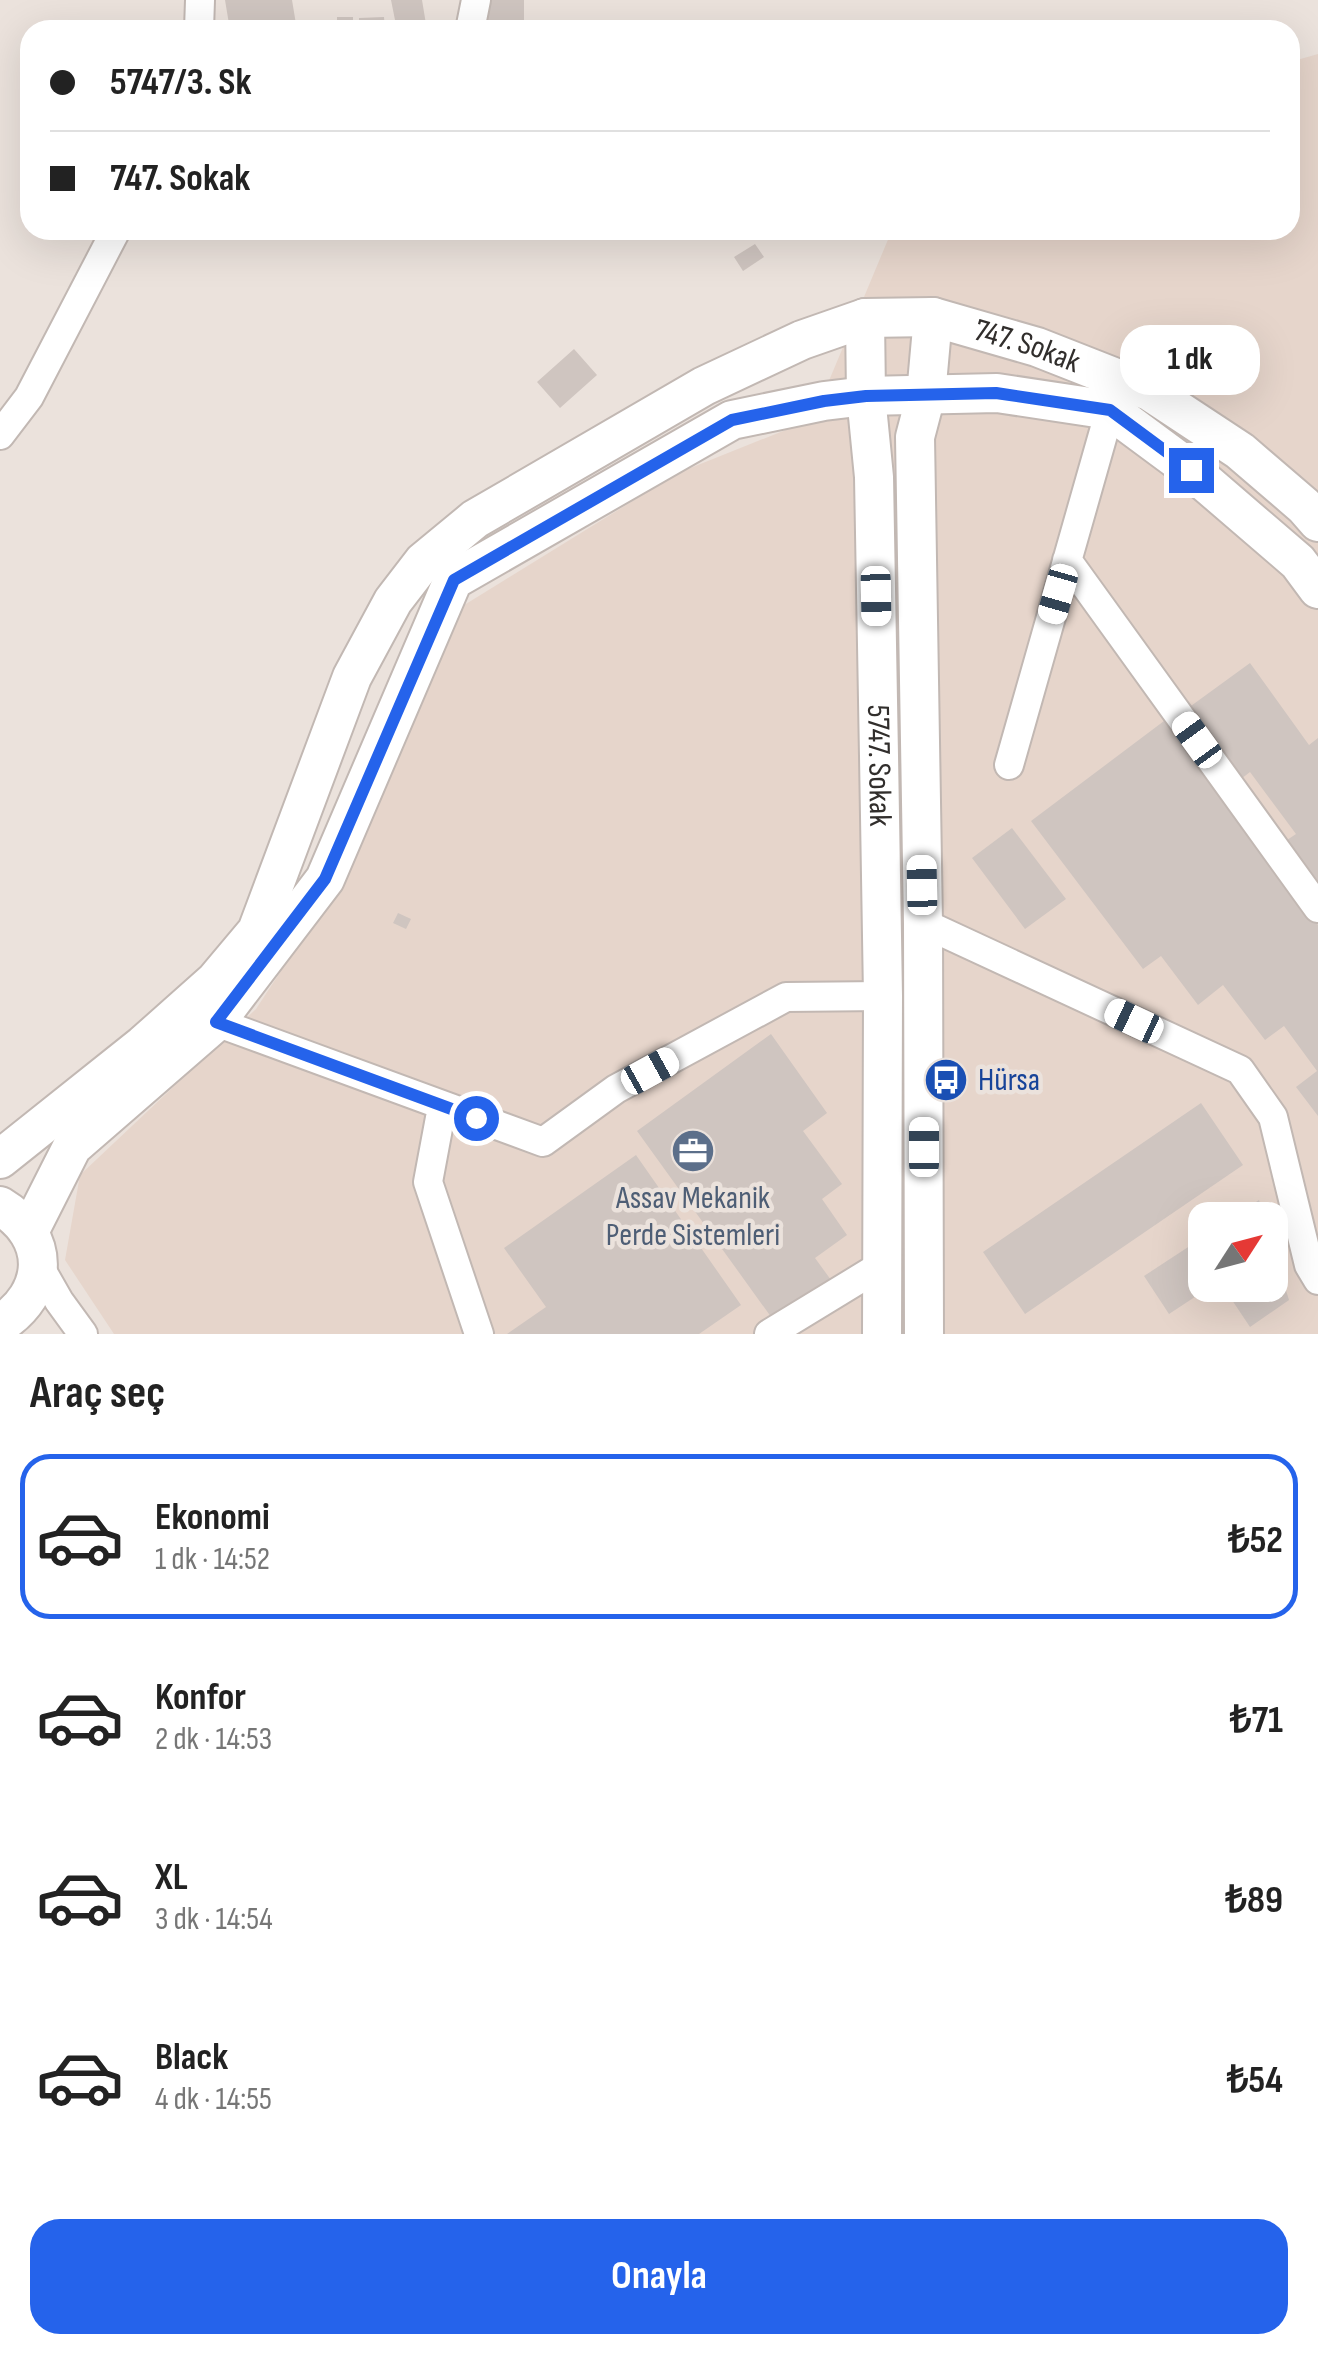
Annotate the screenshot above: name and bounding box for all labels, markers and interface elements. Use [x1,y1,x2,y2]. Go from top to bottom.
text: 5747/3. Sk [110,60,251,105]
text: 747. Sokak [110,156,250,201]
street label: 747. Sokak [970,310,1086,382]
callout: 1 dk [1121,325,1261,395]
text: 1 dk [1168,340,1213,379]
route end [1169,448,1214,493]
car [1035,561,1081,627]
car [860,566,892,626]
street label: 5747. Sokak [859,704,900,827]
car [1167,707,1227,773]
car [906,855,938,915]
car [1100,995,1168,1047]
car [616,1043,684,1099]
bus stop icon: Hürsa [923,1057,969,1103]
place label: Hürsa [978,1061,1040,1100]
route start [454,1096,499,1141]
car [909,1117,939,1177]
office icon: Assav Mekanik Perde Sistemleri [670,1128,716,1174]
place label: Assav Mekanik Perde Sistemleri [606,1179,780,1255]
north arrow [1188,1202,1288,1302]
map controls [1188,1202,1288,1302]
text: Araç seç [30,1366,165,1421]
icon: car [35,1492,125,1582]
text: Ekonomi [155,1495,270,1540]
text: ₺52 [1228,1518,1283,1563]
text: 1 dk · 14:52 [155,1540,270,1579]
icon: car [35,1672,125,1762]
text: Konfor [155,1675,246,1720]
text: ₺71 [1230,1698,1283,1743]
text: 2 dk · 14:53 [155,1720,272,1759]
icon: car [35,1852,125,1942]
text: XL [155,1855,188,1900]
text: ₺89 [1225,1878,1283,1923]
text: 3 dk · 14:54 [155,1900,273,1939]
icon: car [35,2032,125,2122]
text: Black [155,2035,228,2080]
text: ₺54 [1227,2058,1283,2103]
text: 4 dk · 14:55 [155,2080,272,2119]
button: Onayla [30,2219,1288,2334]

